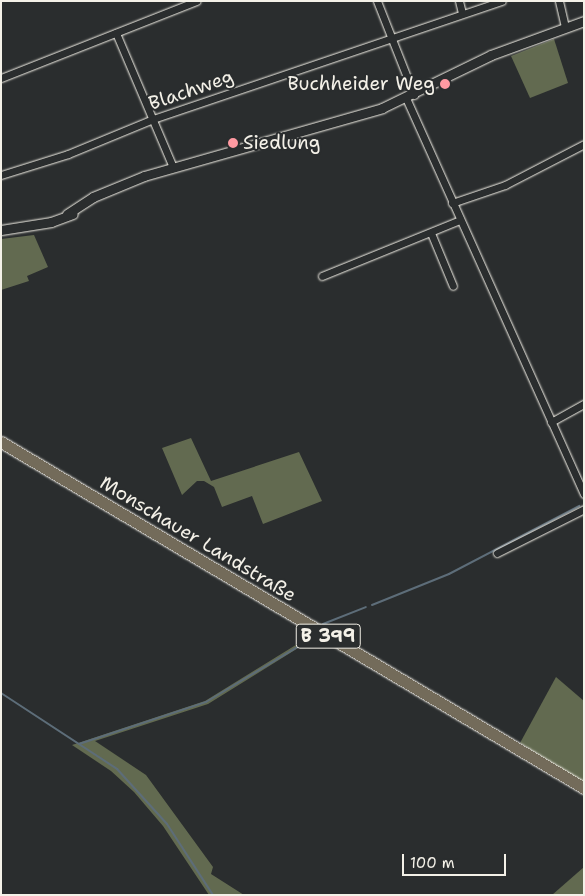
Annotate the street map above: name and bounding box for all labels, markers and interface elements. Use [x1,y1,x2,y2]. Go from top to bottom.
street label: Blachweg [146,65,236,115]
place label: Buchheider Weg [287,73,435,95]
marker: Buchheider Weg [439,78,451,90]
place label: Siedlung [243,132,320,154]
marker: Siedlung [227,137,239,149]
street label: Monschauer Landstraße [96,471,300,607]
road number: B 399 [296,620,360,652]
scale bar [405,844,509,876]
text: 100 m [410,853,455,873]

